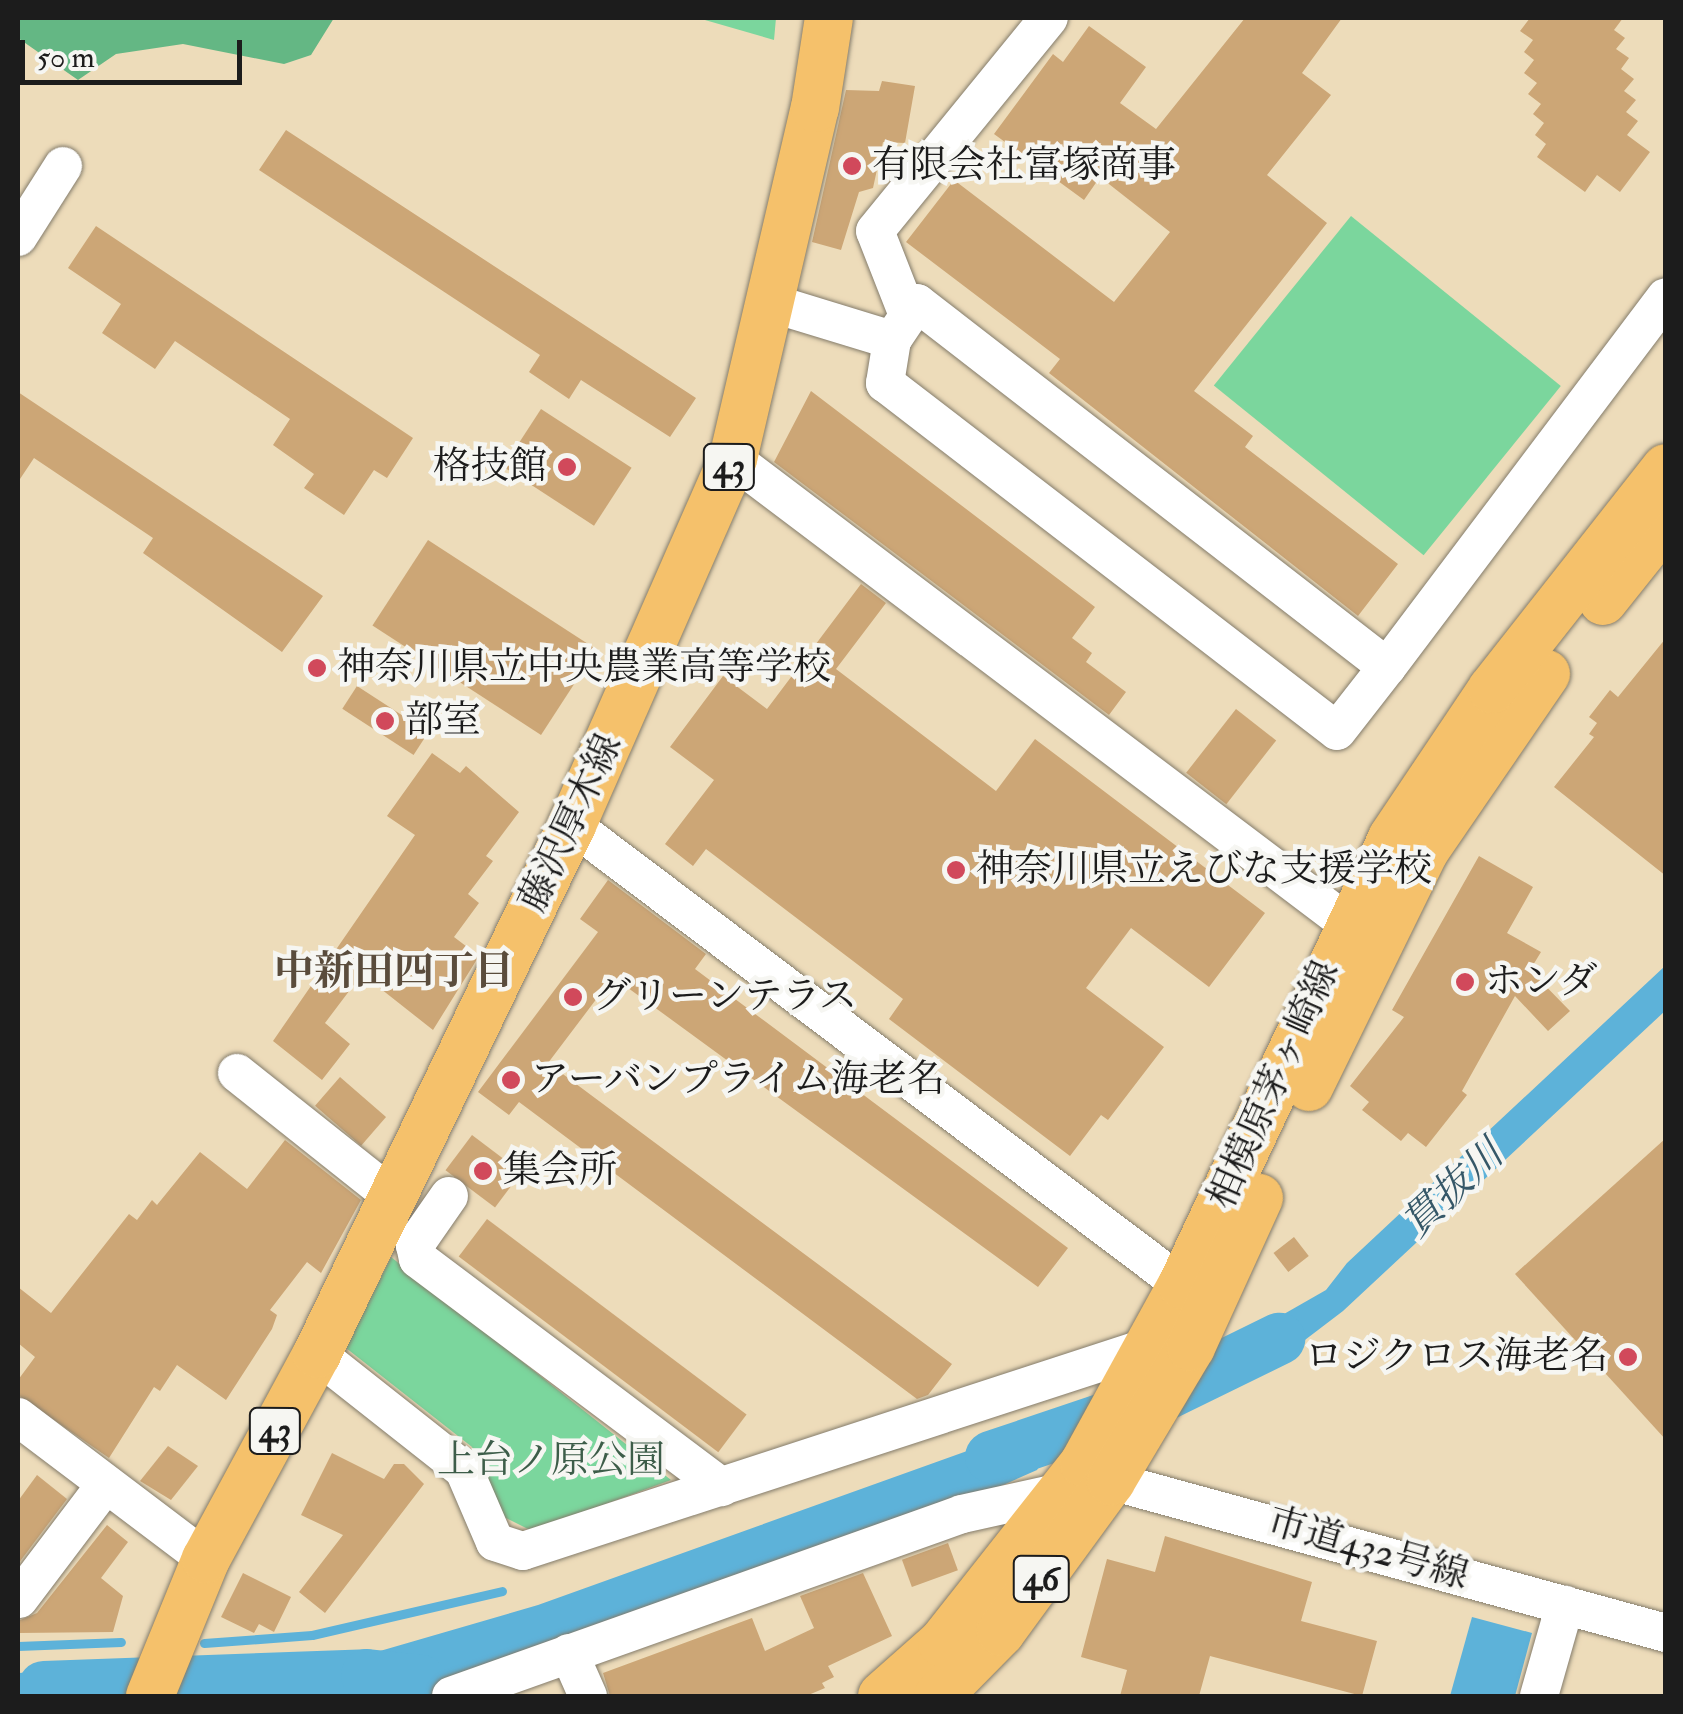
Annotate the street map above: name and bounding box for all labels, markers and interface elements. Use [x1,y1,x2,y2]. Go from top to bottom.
scale bar [25,20,248,82]
text: 50 m [37,39,95,76]
place label: 有限会社富塚商事 [872,143,1176,189]
marker: 有限会社富塚商事 [841,155,863,177]
road number: 43 [702,437,756,497]
place label: 格技館 [433,444,547,490]
marker: 格技館 [556,456,578,478]
place label: 神奈川県立中央農業高等学校 [337,645,831,691]
marker: 神奈川県立中央農業高等学校 [306,657,328,679]
place label: 部室 [405,698,481,744]
marker: 部室 [374,710,396,732]
street label: 藤沢厚木線 [510,727,632,919]
place label: 神奈川県立えびな支援学校 [976,847,1432,893]
marker: 神奈川県立えびな支援学校 [945,859,967,881]
district label: 中新田四丁目 [274,948,514,996]
street label: 相模原茅ヶ崎線 [1199,954,1349,1216]
place label: ホンダ [1485,959,1599,1005]
marker: ホンダ [1454,971,1476,993]
place label: グリーンテラス [593,974,859,1020]
marker: グリーンテラス [562,986,584,1008]
place label: アーバンプライム海老名 [531,1057,948,1103]
marker: アーバンプライム海老名 [500,1069,522,1091]
water label: 貫抜川 [1393,1131,1513,1247]
place label: 集会所 [503,1148,617,1194]
marker: 集会所 [472,1160,494,1182]
place label: ロジクロス海老名 [1304,1334,1608,1380]
marker: ロジクロス海老名 [1617,1346,1639,1368]
road number: 43 [248,1401,302,1461]
park label: 上台ノ原公園 [437,1438,665,1484]
street label: 市道432号線 [1263,1499,1473,1599]
road number: 46 [1011,1549,1071,1609]

